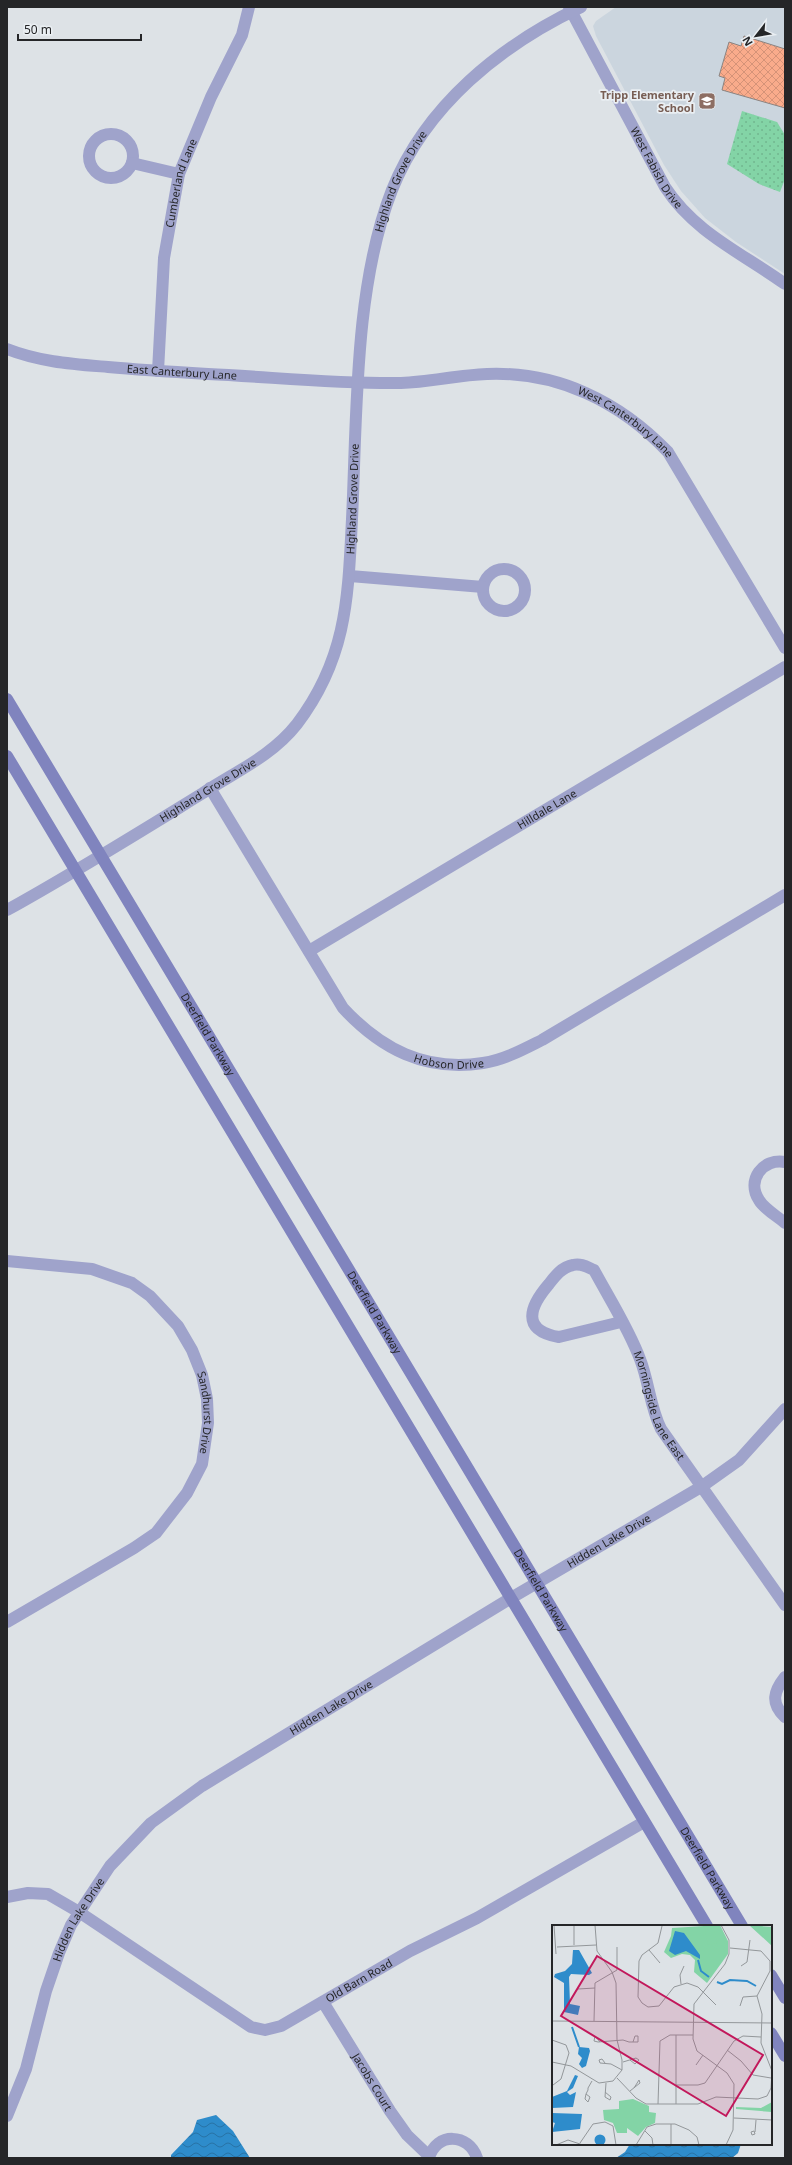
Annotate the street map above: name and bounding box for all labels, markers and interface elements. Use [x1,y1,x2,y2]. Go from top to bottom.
scale bar [18,16,141,42]
north arrow [736,16,776,56]
text: 50 m [24,21,52,38]
text: N [738,34,756,49]
place label: Tripp Elementary School [600,87,695,115]
school or university icon: Tripp Elementary School [697,91,717,111]
street label: West Fabish Drive [627,124,686,211]
street label: Highland Grove Drive [371,127,430,234]
street label: Cumberland Lane [162,136,200,229]
street label: East Canterbury Lane [126,361,237,383]
street label: West Canterbury Lane [576,383,677,460]
street label: Highland Grove Drive [342,443,362,555]
street label: Highland Grove Drive [156,754,259,825]
street label: Hilldale Lane [514,785,579,832]
street label: Deerfield Parkway [178,990,239,1079]
street label: Hobson Drive [412,1050,485,1072]
street label: Deerfield Parkway [344,1268,406,1357]
street label: Morningside Lane East [631,1349,689,1463]
street label: Sandhurst Drive [194,1369,216,1455]
street label: Hidden Lake Drive [564,1510,653,1571]
street label: Deerfield Parkway [511,1546,572,1635]
street label: Hidden Lake Drive [286,1676,375,1738]
street label: Deerfield Parkway [677,1824,739,1913]
street label: Hidden Lake Drive [49,1874,107,1963]
inset map [552,1925,772,2145]
street label: Old Barn Road [322,1955,395,2006]
street label: Jacobs Court [349,2049,396,2113]

